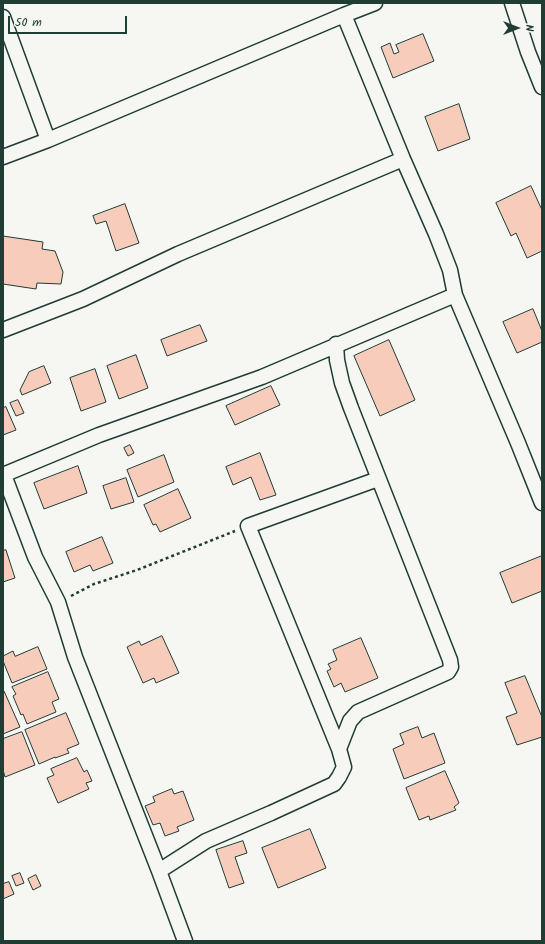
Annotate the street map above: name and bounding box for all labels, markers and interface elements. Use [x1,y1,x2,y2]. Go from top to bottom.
scale bar [10,8,129,34]
north arrow [497,8,537,48]
text: 50 m [15,13,42,32]
text: N [520,25,538,31]

